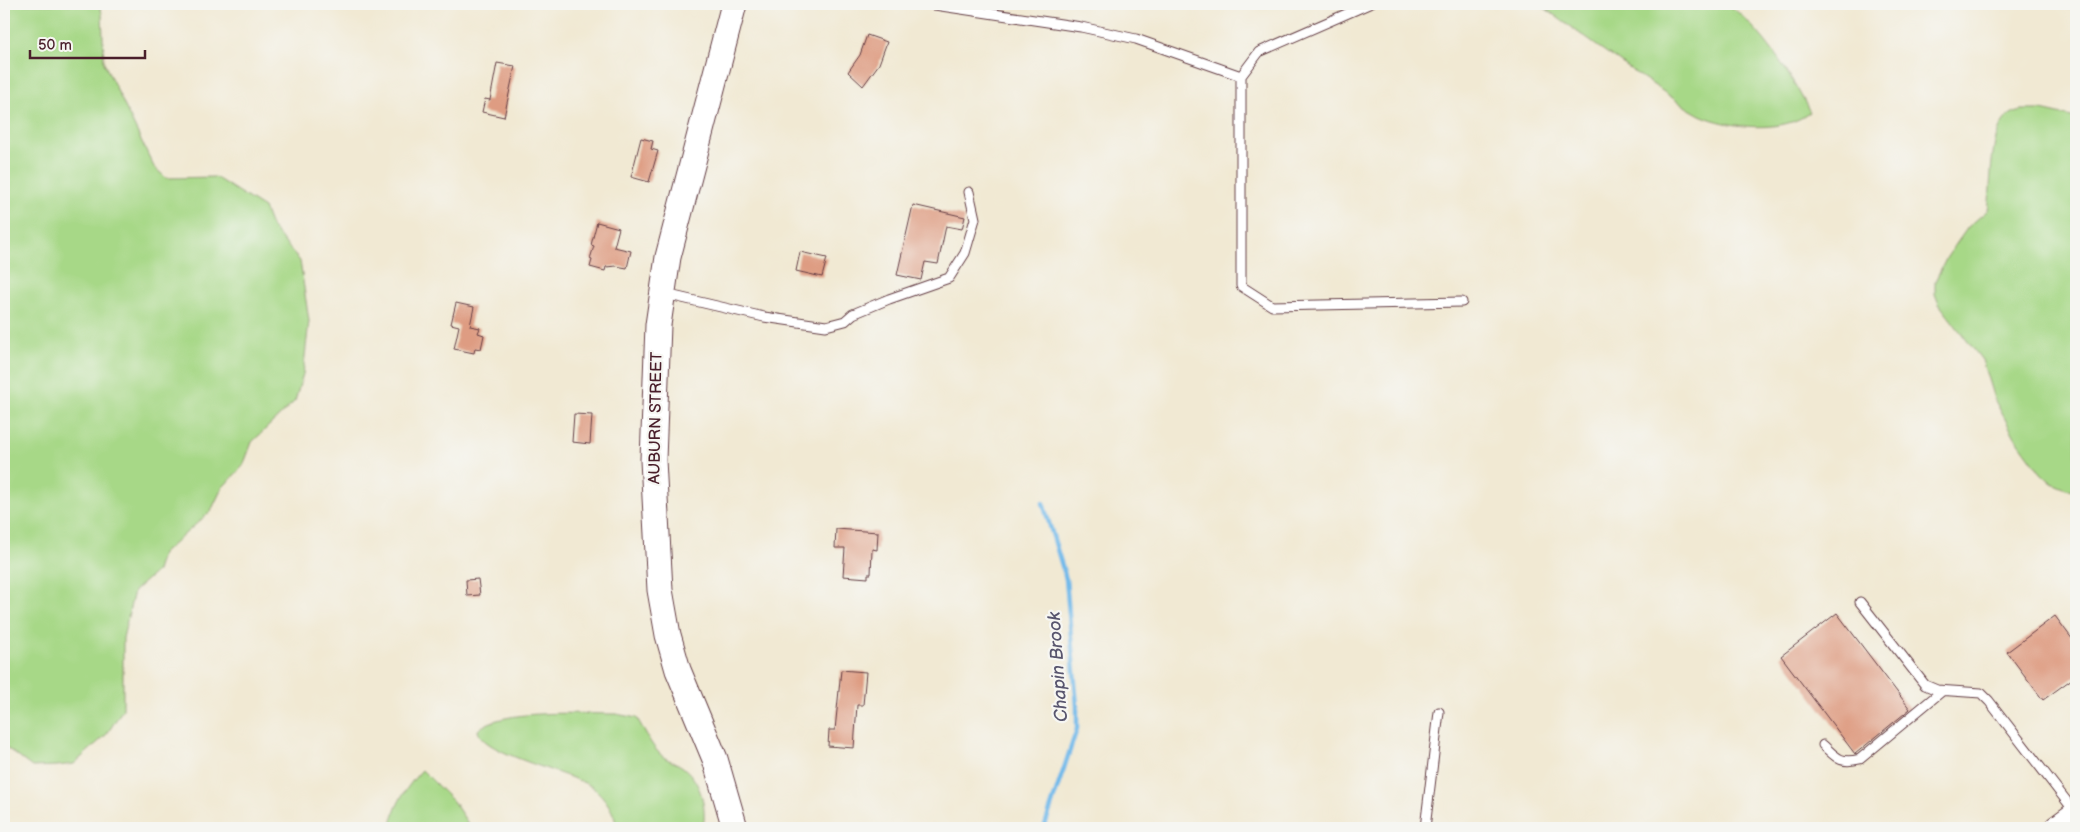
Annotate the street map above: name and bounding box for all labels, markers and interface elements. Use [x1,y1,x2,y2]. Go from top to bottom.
scale bar [30,28,145,60]
text: 50 m [38,36,72,55]
street label: AUBURN STREET [645,351,667,484]
water label: Chapin Brook [1044,610,1072,723]

